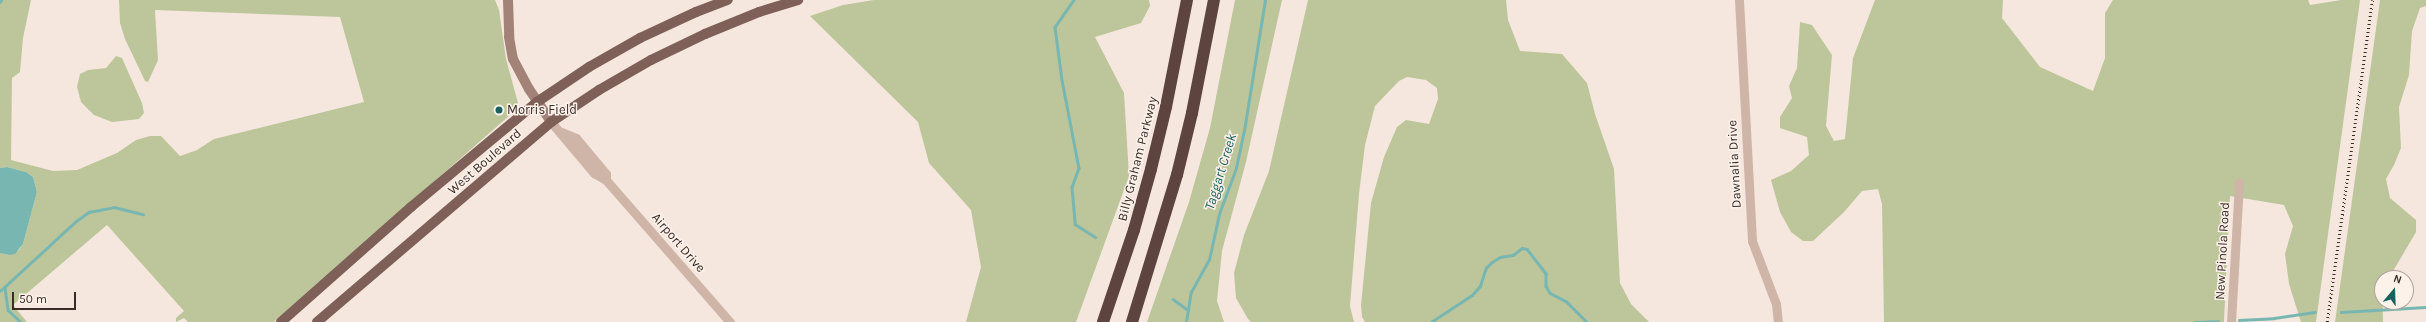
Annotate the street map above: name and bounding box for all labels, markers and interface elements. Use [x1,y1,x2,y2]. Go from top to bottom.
street label: Billy Graham Parkway [1115,95,1161,223]
place label: Morris Field [507,102,577,118]
marker: Morris Field [494,105,504,115]
street label: Dawnalia Drive [1725,120,1745,208]
street label: West Boulevard [445,126,525,198]
water label: Taggart Creek [1201,132,1241,212]
street label: New Pinola Road [2213,202,2233,300]
street label: Airport Drive [648,210,708,276]
north arrow [2374,270,2414,310]
text: N [2392,272,2404,287]
scale bar [14,284,78,310]
text: 50 m [19,292,47,306]

